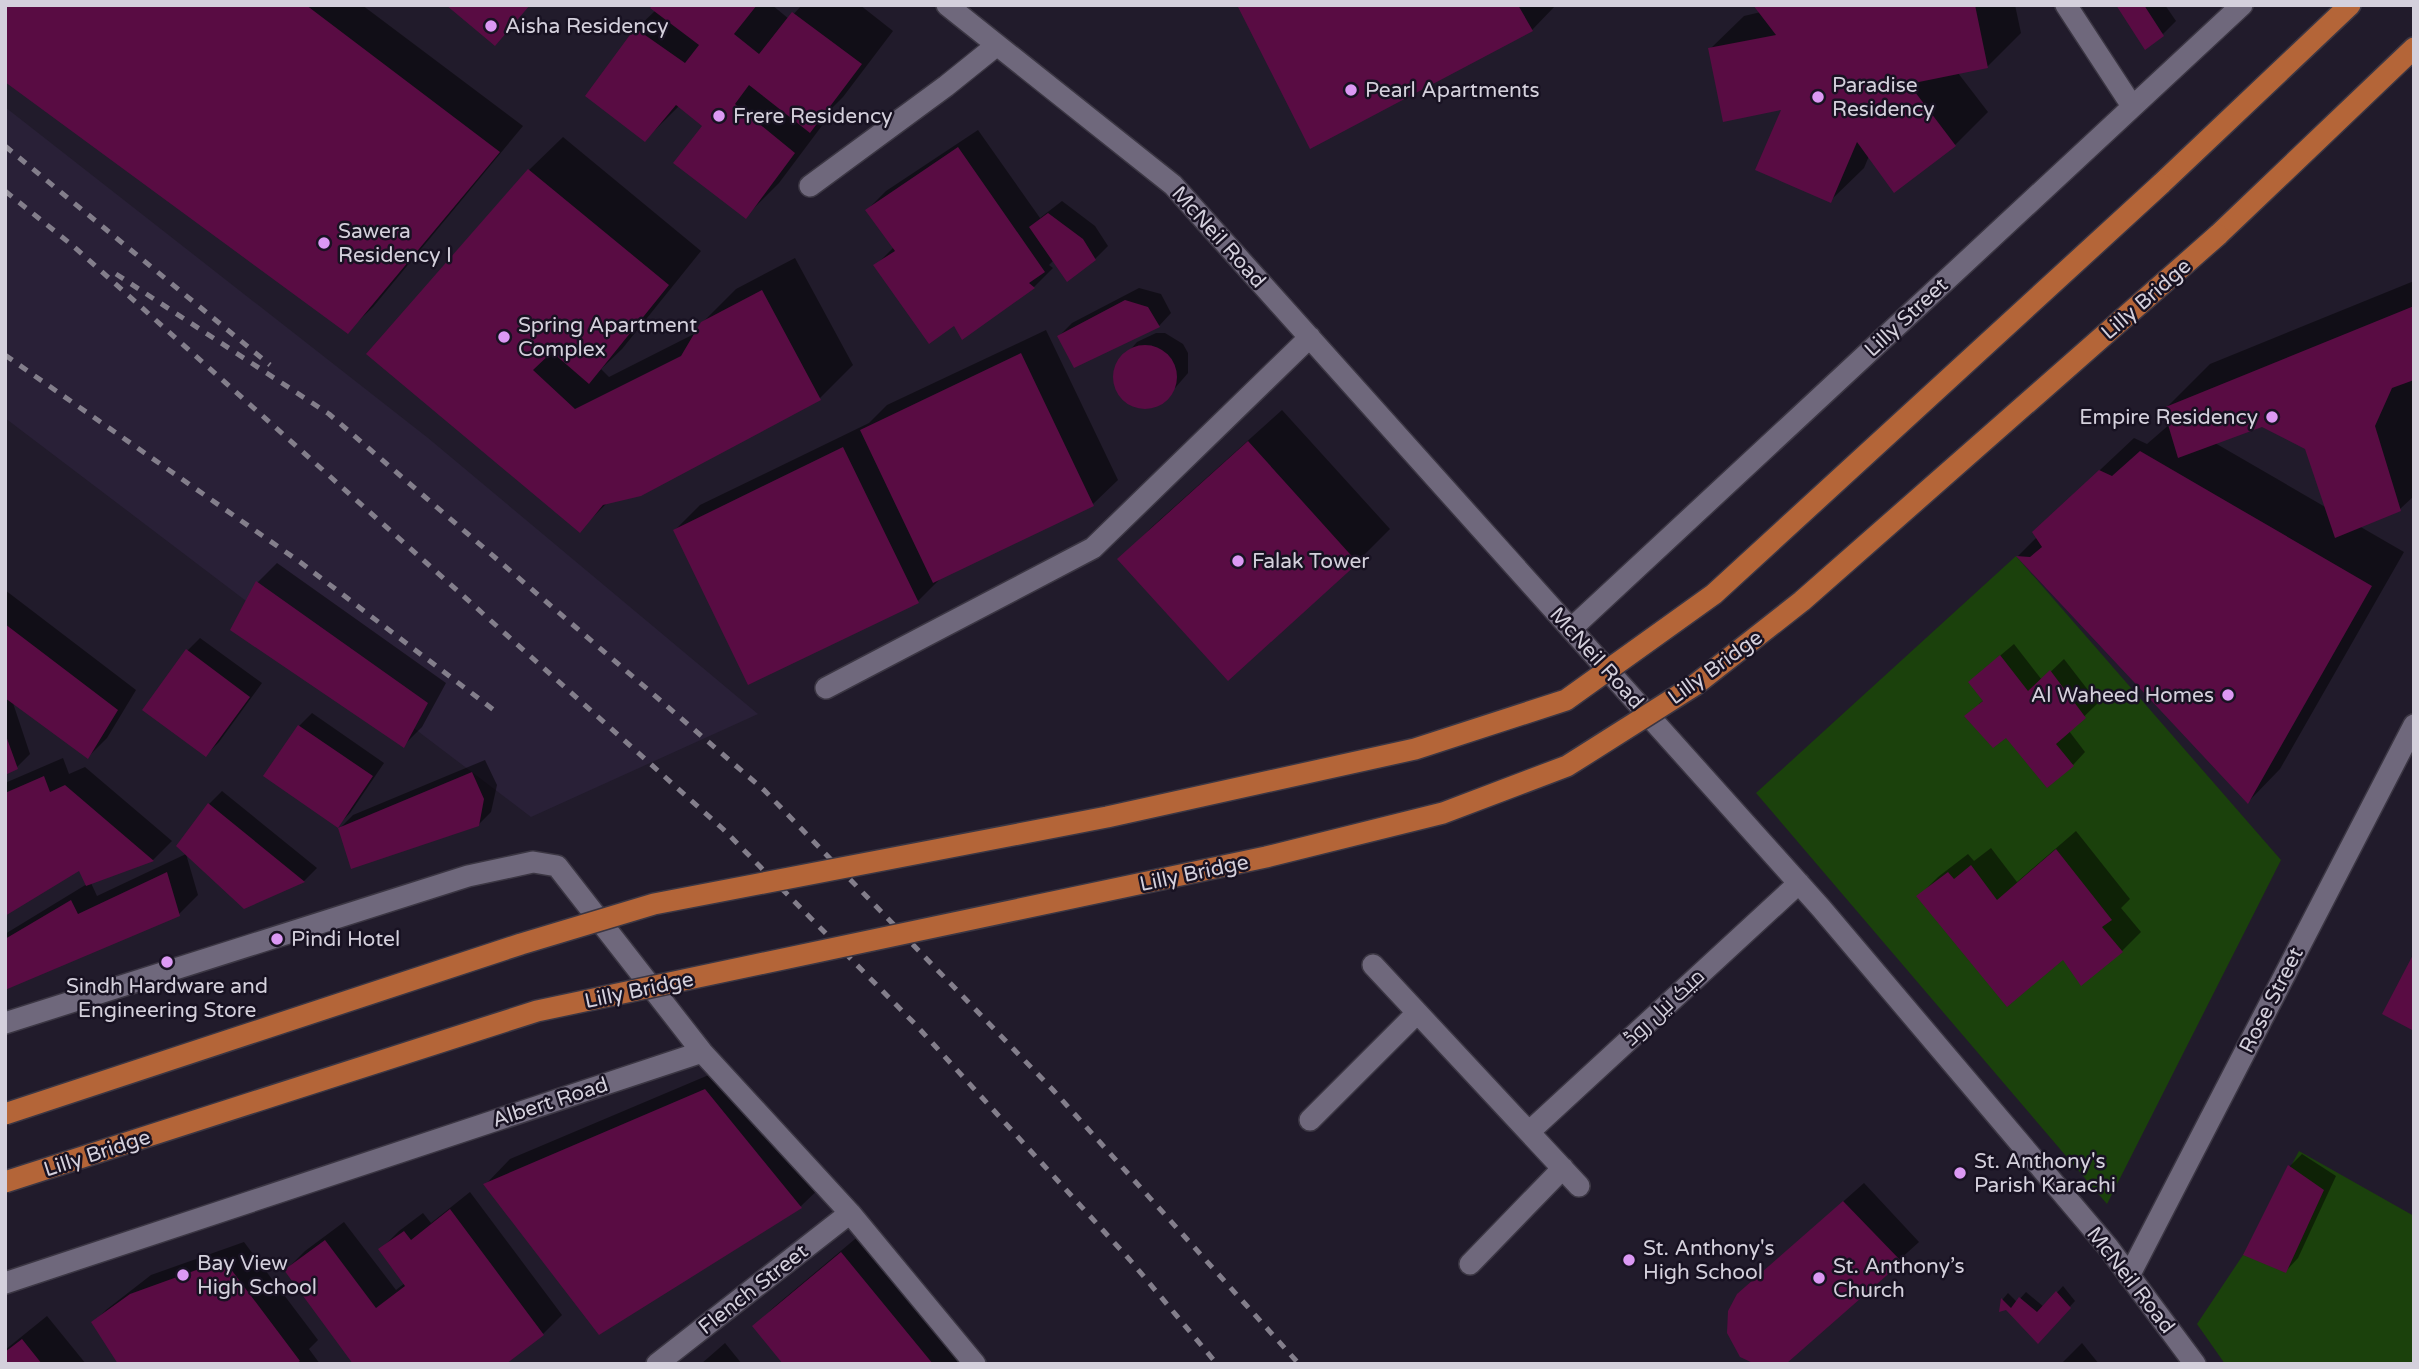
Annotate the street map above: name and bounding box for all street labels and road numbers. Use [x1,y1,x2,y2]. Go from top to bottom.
street label: McNeil Road [1166,181,1271,293]
street label: Lilly Bridge [2096,254,2196,345]
street label: Lilly Street [1860,273,1953,362]
street label: McNeil Road [1544,602,1649,714]
street label: Lilly Bridge [1663,625,1767,710]
street label: Lilly Bridge [1137,850,1251,897]
street label: Rose Street [2234,943,2309,1057]
street label: میک نیل روڈ [1619,964,1710,1051]
street label: Lilly Bridge [582,967,696,1014]
street label: Albert Road [489,1072,611,1133]
street label: Lilly Bridge [41,1124,154,1182]
street label: McNeil Road [2081,1222,2180,1339]
street label: Flench Street [694,1239,813,1340]

